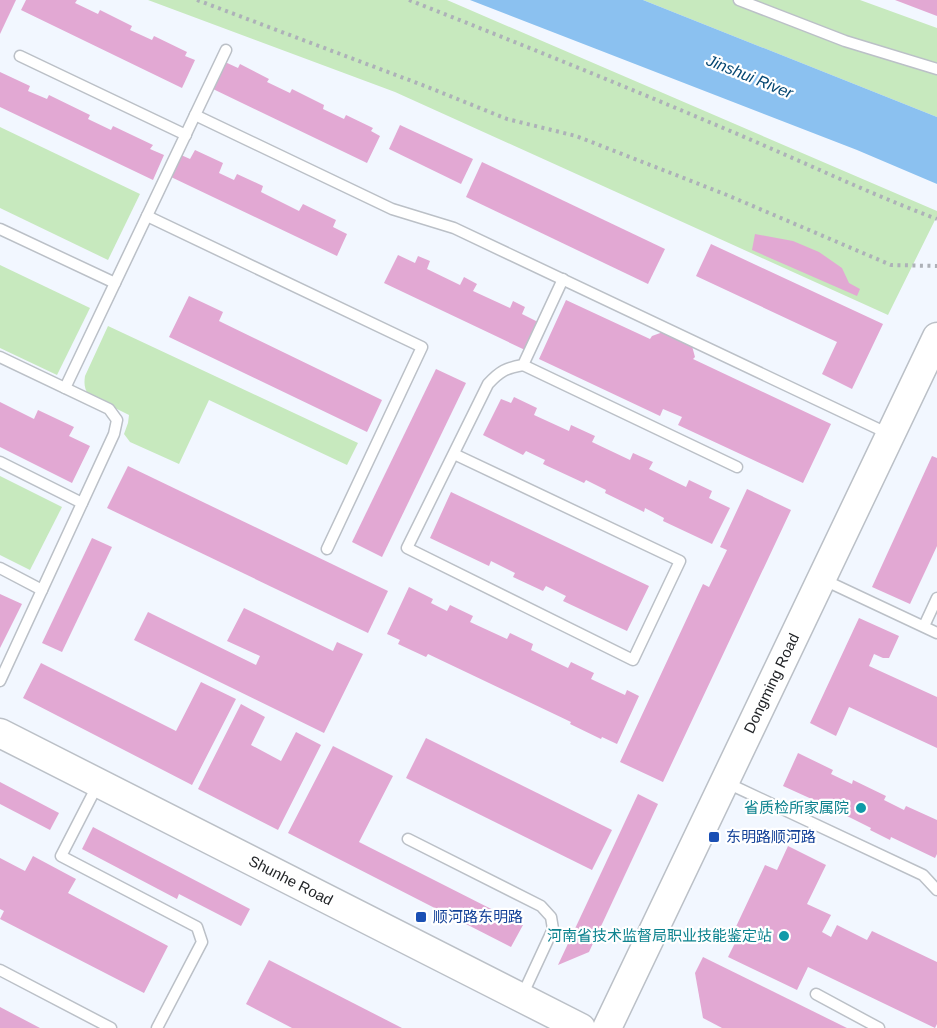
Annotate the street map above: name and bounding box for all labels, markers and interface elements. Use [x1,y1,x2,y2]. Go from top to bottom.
water label: Jinshui River [703,51,796,102]
street label: Dongming Road [740,630,802,736]
place label: 省质检所家属院 [744,799,849,816]
marker: 省质检所家属院 [854,801,868,815]
place label: 东明路顺河路 [726,828,816,845]
marker: 东明路顺河路 [707,830,721,844]
street label: Shunhe Road [246,852,336,908]
place label: 顺河路东明路 [433,908,523,925]
marker: 顺河路东明路 [414,910,428,924]
place label: 河南省技术监督局职业技能鉴定站 [547,927,772,944]
marker: 河南省技术监督局职业技能鉴定站 [777,929,791,943]

